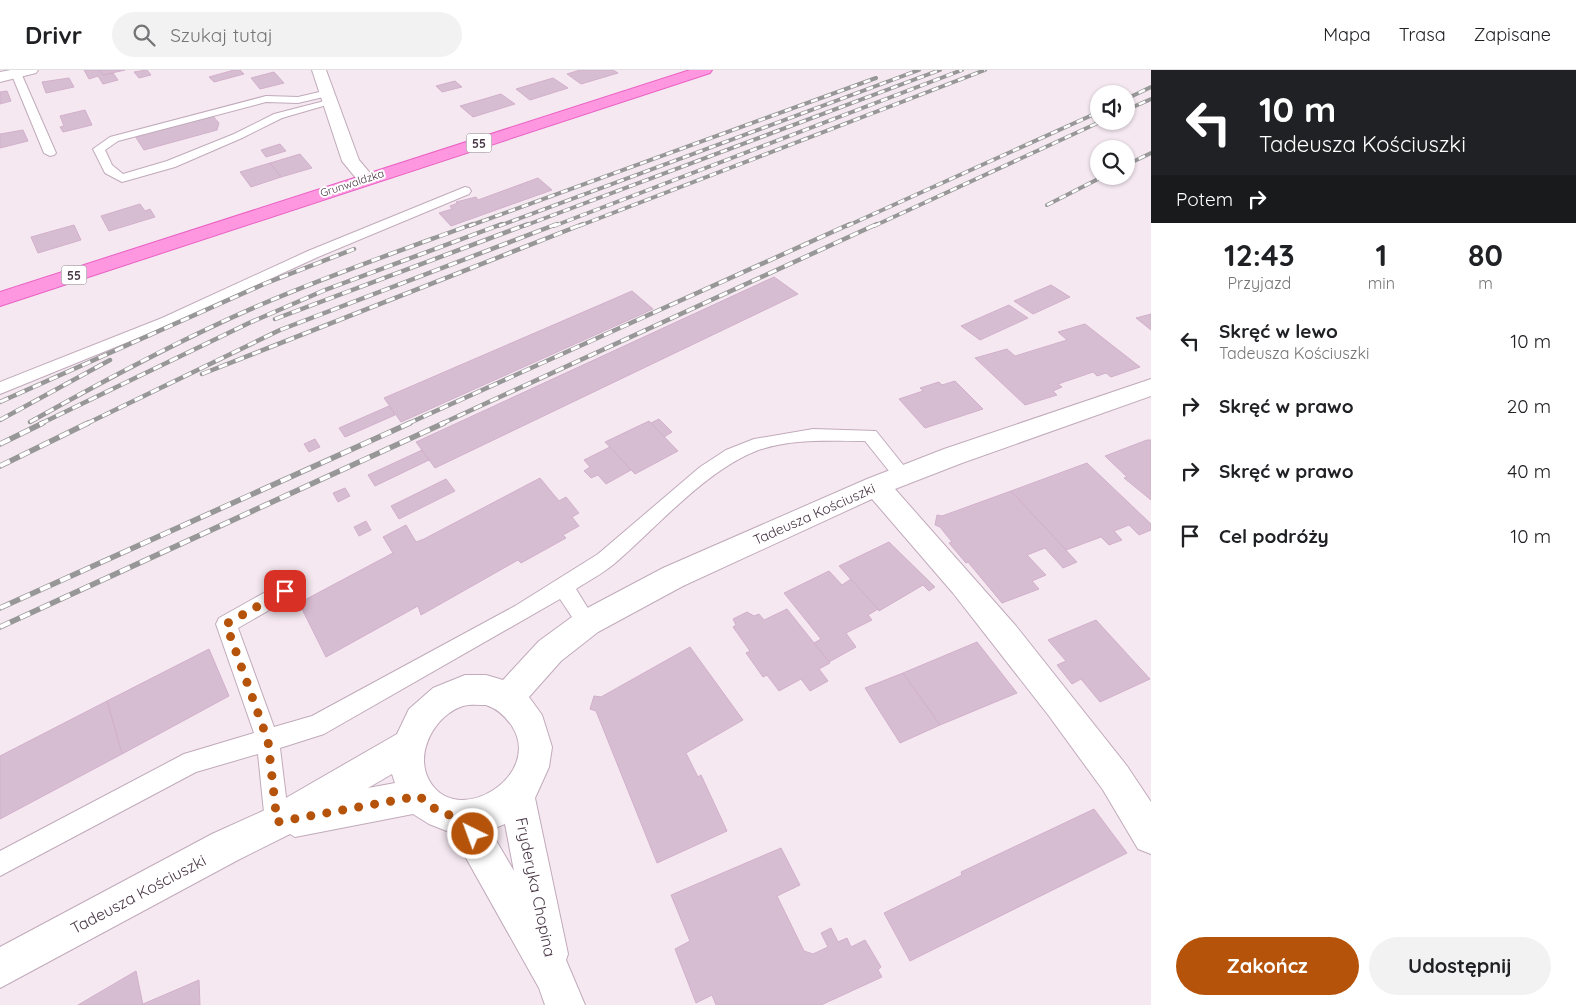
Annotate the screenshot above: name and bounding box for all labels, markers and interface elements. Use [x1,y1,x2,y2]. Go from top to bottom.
search box [112,12,462,57]
text: Drivr [25,20,82,50]
icon: search [130,21,158,49]
text: Szukaj tutaj [170,23,273,47]
text: Mapa [1323,23,1371,46]
text: Trasa [1399,23,1446,46]
text: Zapisane [1474,23,1551,46]
map controls [1090,85,1135,185]
button: sound [1090,85,1135,130]
text: 10 m [1259,87,1336,131]
icon: left [1176,90,1241,155]
text: Tadeusza Kościuszki [1259,130,1466,158]
road number: 55 [466,134,492,152]
button: search [1090,140,1135,185]
street label: Grunwaldzka [318,166,386,200]
icon: right [1243,185,1271,213]
text: Potem [1176,187,1233,211]
text: 12:43 [1224,236,1295,274]
text: 1 [1376,236,1387,274]
text: 80 [1468,236,1503,274]
road number: 55 [62,266,86,284]
text: Przyjazd [1228,273,1291,293]
text: min [1368,273,1395,293]
text: m [1478,273,1493,293]
text: Skręć w lewo [1219,319,1338,343]
icon: left [1176,327,1204,355]
text: 10 m [1510,329,1551,353]
text: Tadeusza Kościuszki [1219,343,1369,363]
icon: right [1176,392,1204,420]
text: Skręć w prawo [1219,394,1354,418]
text: 20 m [1507,394,1551,418]
icon: right [1176,457,1204,485]
text: Skręć w prawo [1219,459,1354,483]
text: 40 m [1507,459,1551,483]
street label: Tadeusza Kościuszki [750,479,878,549]
icon: arrive [1176,522,1204,550]
text: Cel podróży [1219,524,1329,548]
text: 10 m [1510,524,1551,548]
pin [264,570,306,612]
icon: arrive [271,577,299,605]
position arrow [446,807,498,859]
street label: Fryderyka Chopina [511,816,561,958]
street label: Tadeusza Kościuszki [67,850,209,938]
button: Zakończ [1176,937,1359,995]
button: Udostępnij [1369,937,1551,995]

